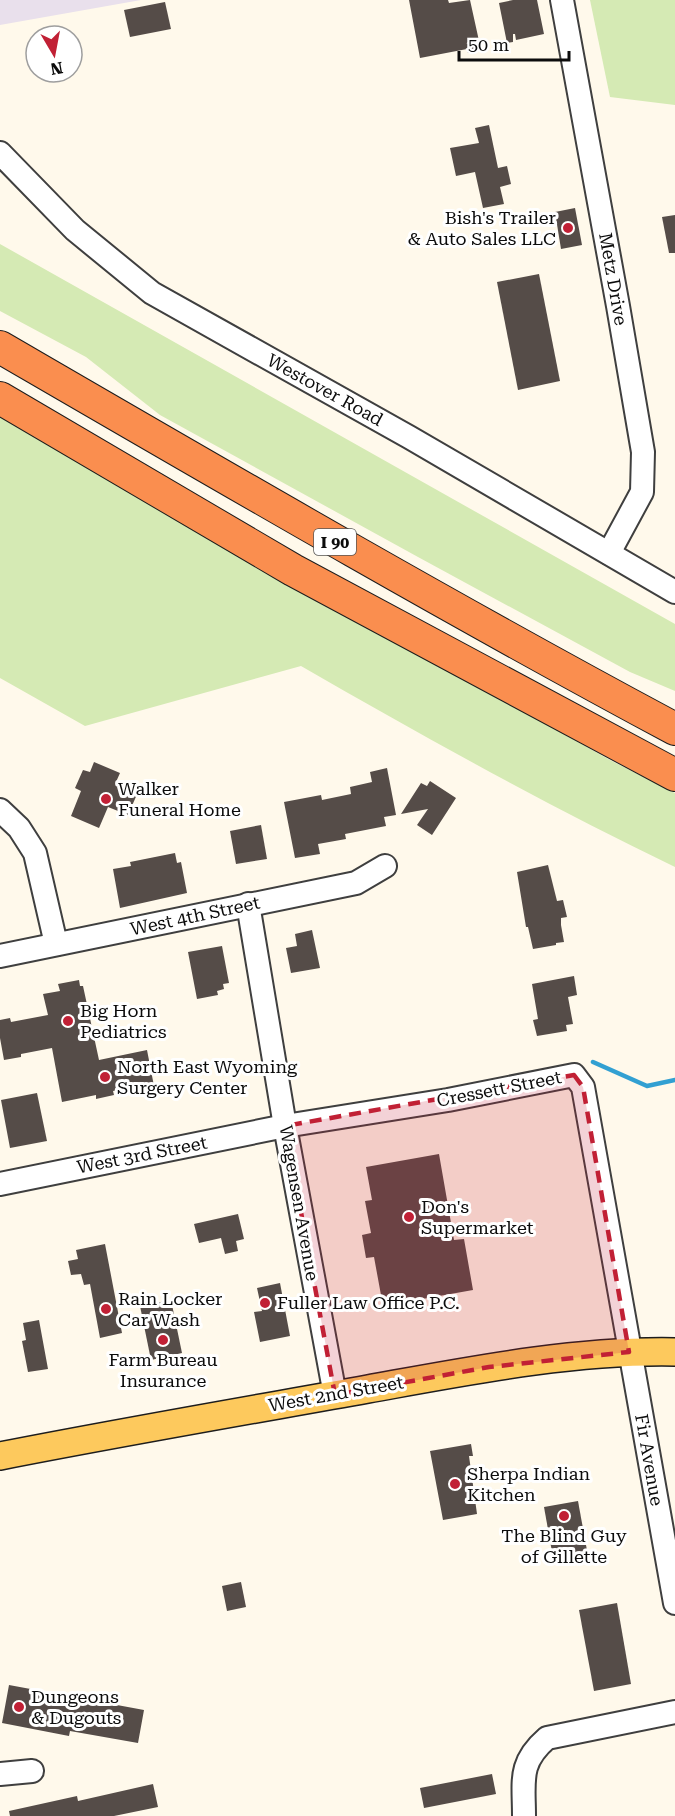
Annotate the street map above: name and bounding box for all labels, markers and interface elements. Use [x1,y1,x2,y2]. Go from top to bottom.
north arrow [24,24,84,84]
scale bar [459,24,568,62]
text: 50 m [468,34,509,55]
text: N [49,58,64,79]
place label: Bish's Trailer & Auto Sales LLC [408,207,556,249]
marker: Bish's Trailer & Auto Sales LLC [561,221,575,235]
street label: Metz Drive [595,231,632,327]
street label: Westover Road [264,349,387,430]
road number: I 90 [314,529,356,555]
place label: Walker Funeral Home [118,778,241,820]
marker: Walker Funeral Home [99,792,113,806]
street label: West 4th Street [128,891,262,939]
place label: Big Horn Pediatrics [80,1000,167,1042]
marker: Big Horn Pediatrics [61,1014,75,1028]
place label: North East Wyoming Surgery Center [117,1056,298,1098]
street label: Cressett Street [435,1066,563,1111]
marker: North East Wyoming Surgery Center [98,1070,112,1084]
street label: Wagensen Avenue [275,1123,324,1282]
street label: West 3rd Street [75,1132,209,1177]
place label: Don's Supermarket [421,1196,534,1238]
marker: Don's Supermarket [402,1210,416,1224]
place label: Rain Locker Car Wash [118,1288,223,1330]
place label: Fuller Law Office P.C. [277,1292,460,1313]
marker: Fuller Law Office P.C. [258,1296,272,1310]
marker: Rain Locker Car Wash [99,1302,113,1316]
marker: Farm Bureau Insurance [156,1333,170,1347]
place label: Farm Bureau Insurance [108,1349,218,1391]
street label: West 2nd Street [267,1371,405,1416]
street label: Fir Avenue [631,1412,668,1508]
place label: Sherpa Indian Kitchen [467,1463,590,1505]
marker: Sherpa Indian Kitchen [448,1477,462,1491]
marker: The Blind Guy of Gillette [557,1509,571,1523]
place label: The Blind Guy of Gillette [501,1525,627,1567]
place label: Dungeons & Dugouts [31,1686,121,1728]
marker: Dungeons & Dugouts [12,1700,26,1714]

